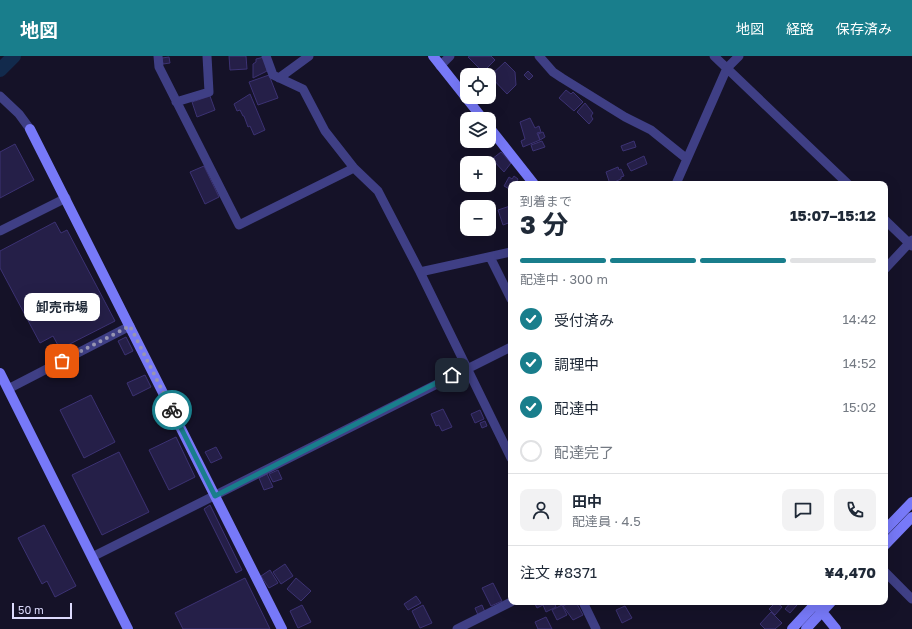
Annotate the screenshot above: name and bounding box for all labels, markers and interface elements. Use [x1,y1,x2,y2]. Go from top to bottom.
text: 地図 [20,18,58,41]
text: 地図 [736,20,764,37]
text: 経路 [786,20,814,37]
text: 保存済み [836,20,892,37]
map controls [460,68,496,236]
button: locate [460,68,496,104]
button: layers [460,112,496,148]
button: + [460,156,496,192]
text: 到着まで [520,193,572,209]
button: − [460,200,496,236]
text: 15:07–15:12 [790,206,876,224]
text: 3 分 [520,209,568,240]
text: 配達中 · 300 m [520,271,608,287]
callout: 卸売市場 [24,293,100,321]
text: 卸売市場 [36,299,88,315]
icon: check [520,308,542,330]
text: 受付済み [554,311,614,329]
text: 14:42 [842,311,876,327]
pin [45,344,79,378]
icon: bag [51,350,73,372]
icon: check [520,352,542,374]
text: 調理中 [554,355,599,373]
text: 14:52 [843,355,876,371]
pin [435,358,469,392]
icon: home [441,364,463,386]
courier [152,390,192,430]
icon: check [520,396,542,418]
icon: bike [161,399,183,421]
text: 配達中 [554,399,599,417]
text: 15:02 [843,399,876,415]
text: 配達完了 [554,443,614,461]
button: person [520,489,562,531]
button: chat [782,489,824,531]
button: phone [834,489,876,531]
text: 田中 [572,492,602,510]
text: 配達員 · 4.5 [572,513,641,529]
text: 注文 #8371 [520,563,597,581]
text: ¥4,470 [825,563,876,581]
scale bar [12,601,72,620]
text: 50 m [18,603,44,616]

